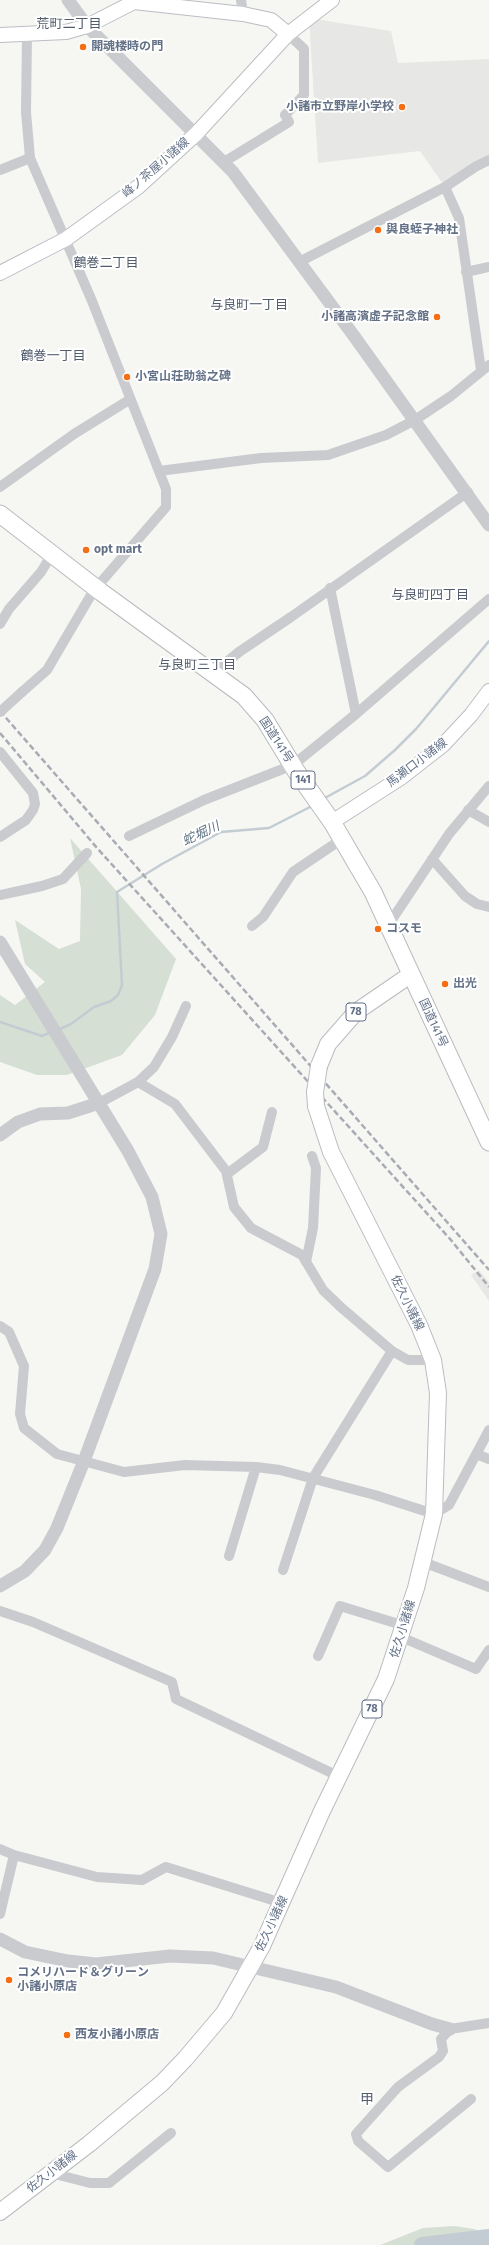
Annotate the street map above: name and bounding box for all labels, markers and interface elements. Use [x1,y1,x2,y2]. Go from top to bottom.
district label: 荒町二丁目 [37,16,101,32]
place label: 開魂楼時の門 [91,40,163,54]
marker: 開魂楼時の門 [78,42,88,52]
place label: 小諸市立野岸小学校 [286,100,394,114]
marker: 小諸市立野岸小学校 [397,102,407,112]
street label: 峰ノ茶屋小諸線 [120,135,192,201]
place label: 與良蛭子神社 [386,223,458,237]
marker: 與良蛭子神社 [373,225,383,235]
district label: 鶴巻二丁目 [74,255,138,271]
district label: 与良町一丁目 [210,297,288,313]
place label: 小諸高濱虚子記念館 [321,310,429,324]
marker: 小諸高濱虚子記念館 [432,312,442,322]
district label: 鶴巻一丁目 [21,348,85,364]
place label: 小宮山荘助翁之碑 [135,370,231,384]
marker: 小宮山荘助翁之碑 [122,372,132,382]
place label: opt mart [94,543,142,557]
marker: opt mart [81,545,91,555]
district label: 与良町四丁目 [391,587,469,603]
district label: 与良町三丁目 [158,657,236,673]
street label: 国道141号 [256,714,296,766]
street label: 馬瀬口小諸線 [384,736,450,790]
road number: 141 [291,771,315,789]
water label: 蛇堀川 [180,819,222,849]
place label: コスモ [386,922,422,936]
marker: コスモ [373,924,383,934]
place label: 出光 [453,977,477,991]
marker: 出光 [440,979,450,989]
street label: 国道141号 [415,996,451,1050]
road number: 78 [346,1003,366,1021]
street label: 佐久小諸線 [387,1273,427,1333]
street label: 佐久小諸線 [387,1598,419,1660]
road number: 78 [362,1700,382,1718]
street label: 佐久小諸線 [253,1894,291,1954]
place label: コメリハード＆グリーン 小諸小原店 [17,1966,149,1994]
marker: コメリハード＆グリーン 小諸小原店 [4,1975,14,1985]
place label: 西友小諸小原店 [75,2028,159,2042]
marker: 西友小諸小原店 [62,2030,72,2040]
district label: 甲 [360,2092,374,2108]
street label: 佐久小諸線 [24,2148,80,2196]

